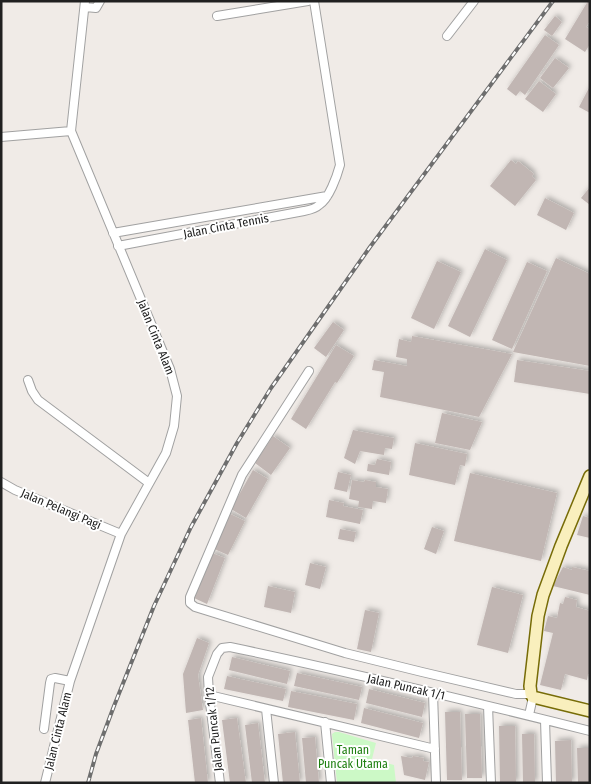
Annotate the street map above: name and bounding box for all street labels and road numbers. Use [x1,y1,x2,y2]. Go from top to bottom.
street label: Jalan Cinta Tennis [182,211,270,241]
street label: Jalan Cinta Alam [135,297,177,377]
street label: Jalan Pelangi Pagi [19,486,103,532]
street label: Jalan Puncak 1/1 [366,671,446,703]
street label: Jalan Puncak 1/12 [203,686,225,772]
street label: Jalan Cinta Alam [42,691,74,771]

